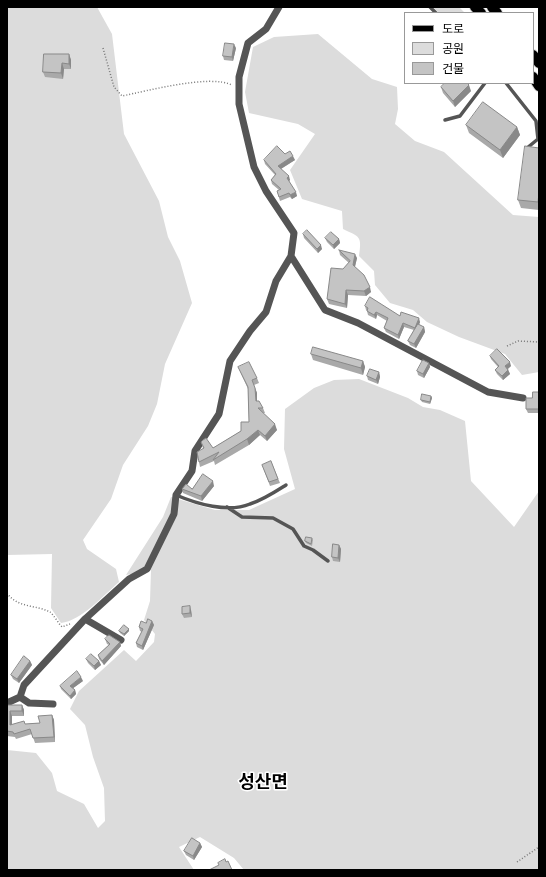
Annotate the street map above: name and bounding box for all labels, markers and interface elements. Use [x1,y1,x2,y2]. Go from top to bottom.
legend [404,12,534,84]
text: 도로 [442,21,464,37]
text: 공원 [442,41,464,57]
text: 건물 [442,61,464,77]
district label: 성산면 [238,772,288,794]

